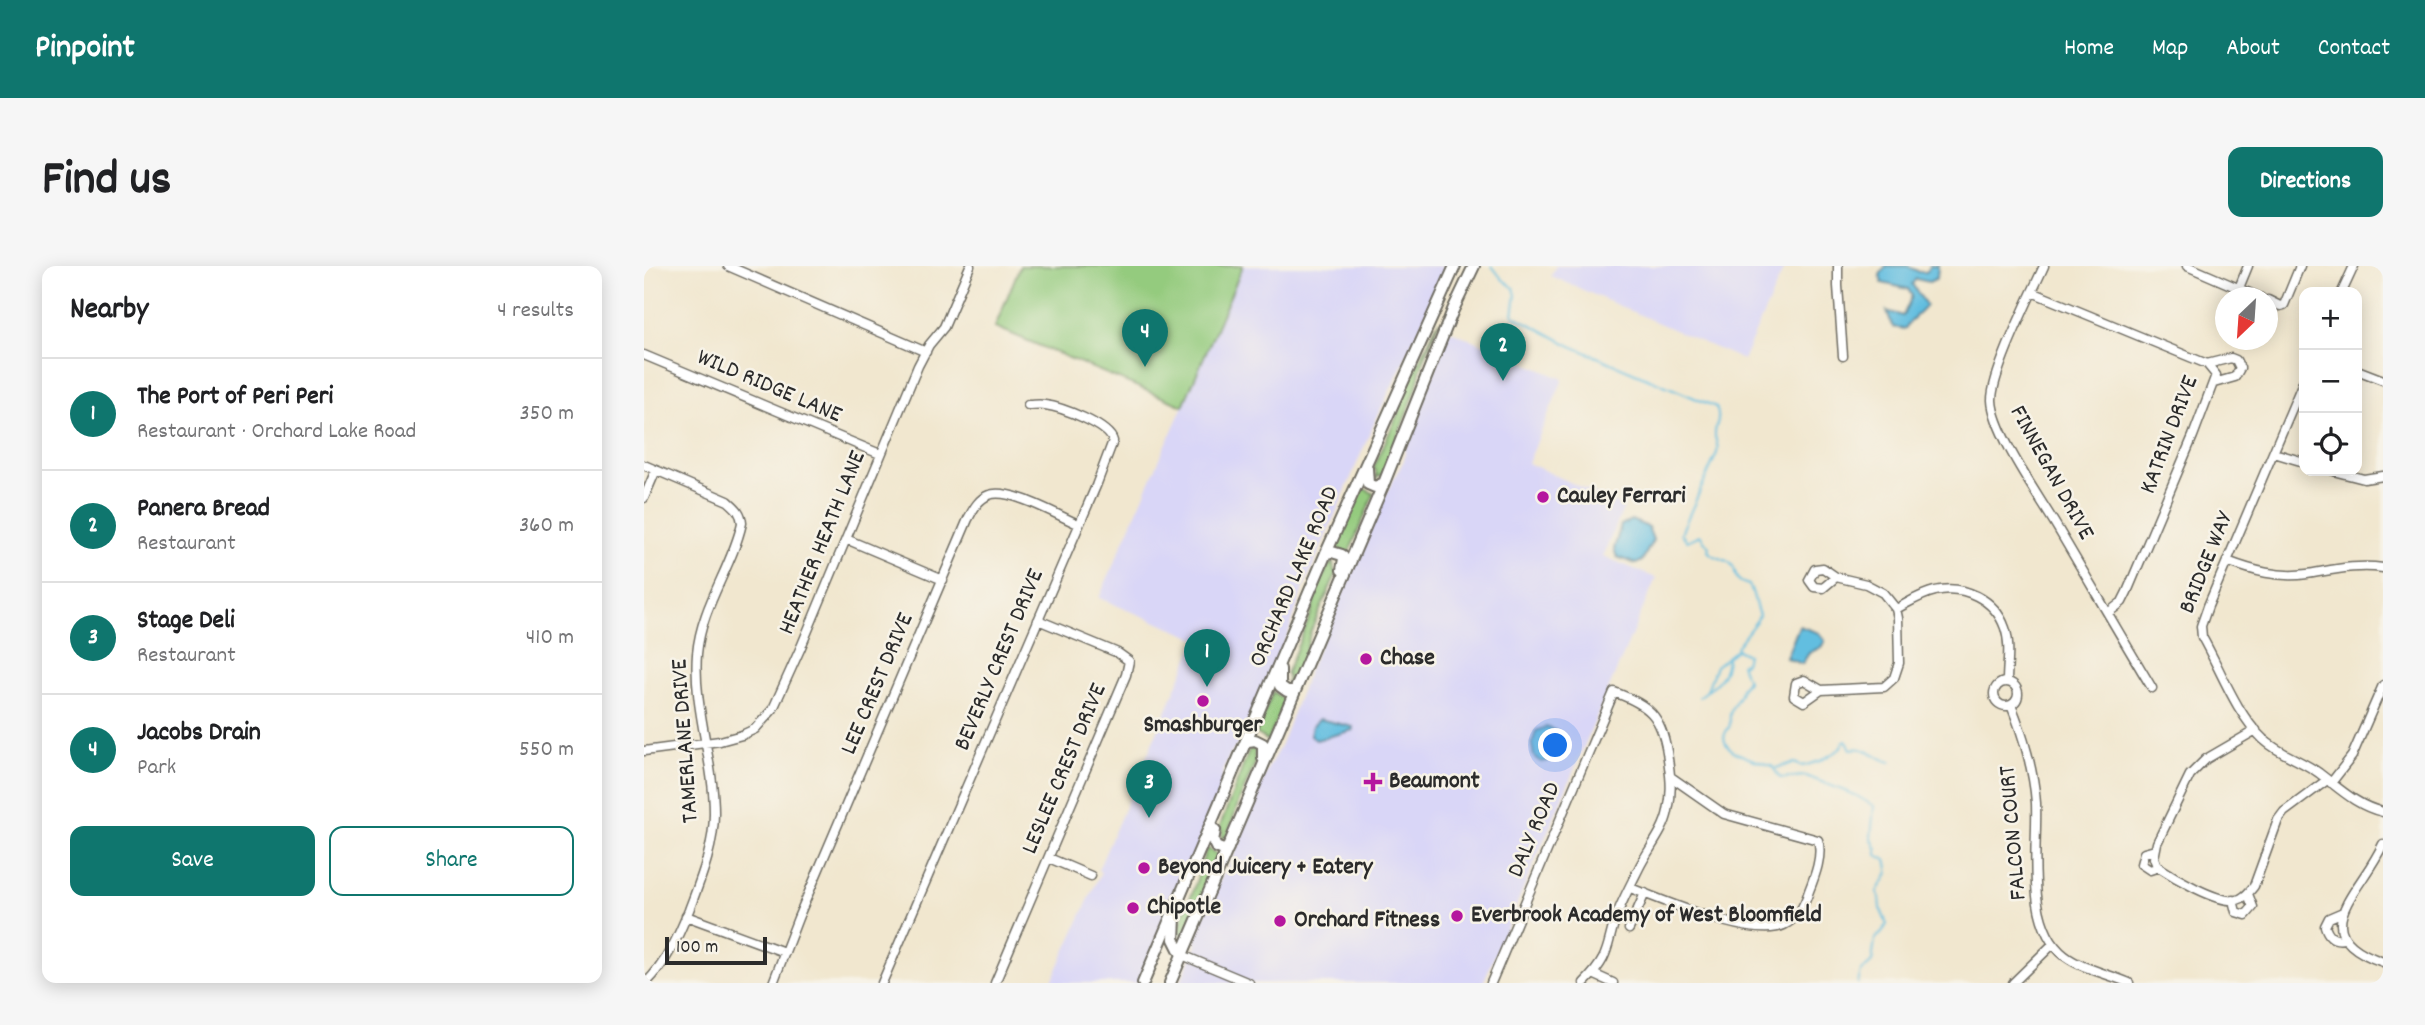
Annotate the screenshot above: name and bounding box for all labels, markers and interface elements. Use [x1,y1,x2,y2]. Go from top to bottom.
text: Pinpoint [35,26,135,73]
text: Home [2064,32,2114,66]
text: Map [2152,32,2188,66]
text: About [2226,32,2280,66]
text: Contact [2318,32,2390,66]
text: Find us [42,147,171,217]
button: Directions [2228,147,2383,217]
north arrow [2215,287,2278,350]
map controls [2299,287,2362,476]
button: + [2299,287,2362,350]
text: Nearby [70,290,148,333]
text: 4 results [497,295,574,328]
pin: 4 [1122,309,1168,367]
pin: 2 [1480,323,1526,381]
street label: WILD RIDGE LANE [691,341,847,433]
button: − [2299,350,2362,413]
street label: KATRIN DRIVE [2132,371,2208,499]
text: The Port of Peri Peri [137,379,333,416]
text: 1 [90,398,96,431]
text: 350 m [520,398,574,431]
street label: FINNEGAN DRIVE [2000,399,2102,547]
button: locate [2299,413,2362,476]
text: Restaurant · Orchard Lake Road [137,416,416,449]
street label: HEATHER HEATH LANE [771,446,875,640]
place label: Cauley Ferrari [1557,480,1686,514]
street label: ORCHARD LAKE ROAD [1242,481,1348,673]
marker: Cauley Ferrari [1535,489,1551,505]
text: Panera Bread [137,491,270,528]
street label: BRIDGE WAY [2171,506,2243,619]
text: 2 [88,510,98,543]
text: 360 m [519,510,574,543]
text: Restaurant [137,528,236,561]
street label: BEVERLY CREST DRIVE [946,564,1054,756]
text: Stage Deli [137,603,235,640]
street label: LEE CREST DRIVE [833,608,923,760]
text: 3 [88,622,98,655]
text: 410 m [526,622,574,655]
pin: 1 [1184,629,1230,687]
text: Restaurant [137,640,236,673]
place label: Chase [1380,642,1435,676]
marker: Chase [1358,651,1374,667]
street label: TAMERLANE DRIVE [663,658,709,824]
street label: LESLEE CREST DRIVE [1014,678,1116,860]
marker: Smashburger [1195,693,1211,709]
place label: Smashburger [1143,709,1264,743]
text: Jacobs Drain [137,715,261,752]
your location [1538,728,1572,762]
text: 4 [88,734,98,767]
text: 550 m [519,734,574,767]
text: Park [137,752,176,785]
pin: 3 [1126,760,1172,818]
street label: FALCON COURT [1991,764,2037,902]
place label: Beaumont [1389,765,1480,799]
marker: Beaumont [1363,772,1383,792]
street label: DALY ROAD [1500,777,1570,883]
button: Save [70,826,315,896]
button: Share [329,826,574,896]
place label: Beyond Juicery + Eatery [1158,851,1374,885]
marker: Beyond Juicery + Eatery [1136,860,1152,876]
place label: Chipotle [1147,891,1222,925]
place label: Everbrook Academy of West Bloomfield [1471,899,1822,933]
marker: Chipotle [1125,900,1141,916]
place label: Orchard Fitness [1294,904,1440,938]
marker: Everbrook Academy of West Bloomfield [1449,908,1465,924]
marker: Orchard Fitness [1272,913,1288,929]
scale bar [665,934,766,966]
text: 100 m [676,935,718,962]

